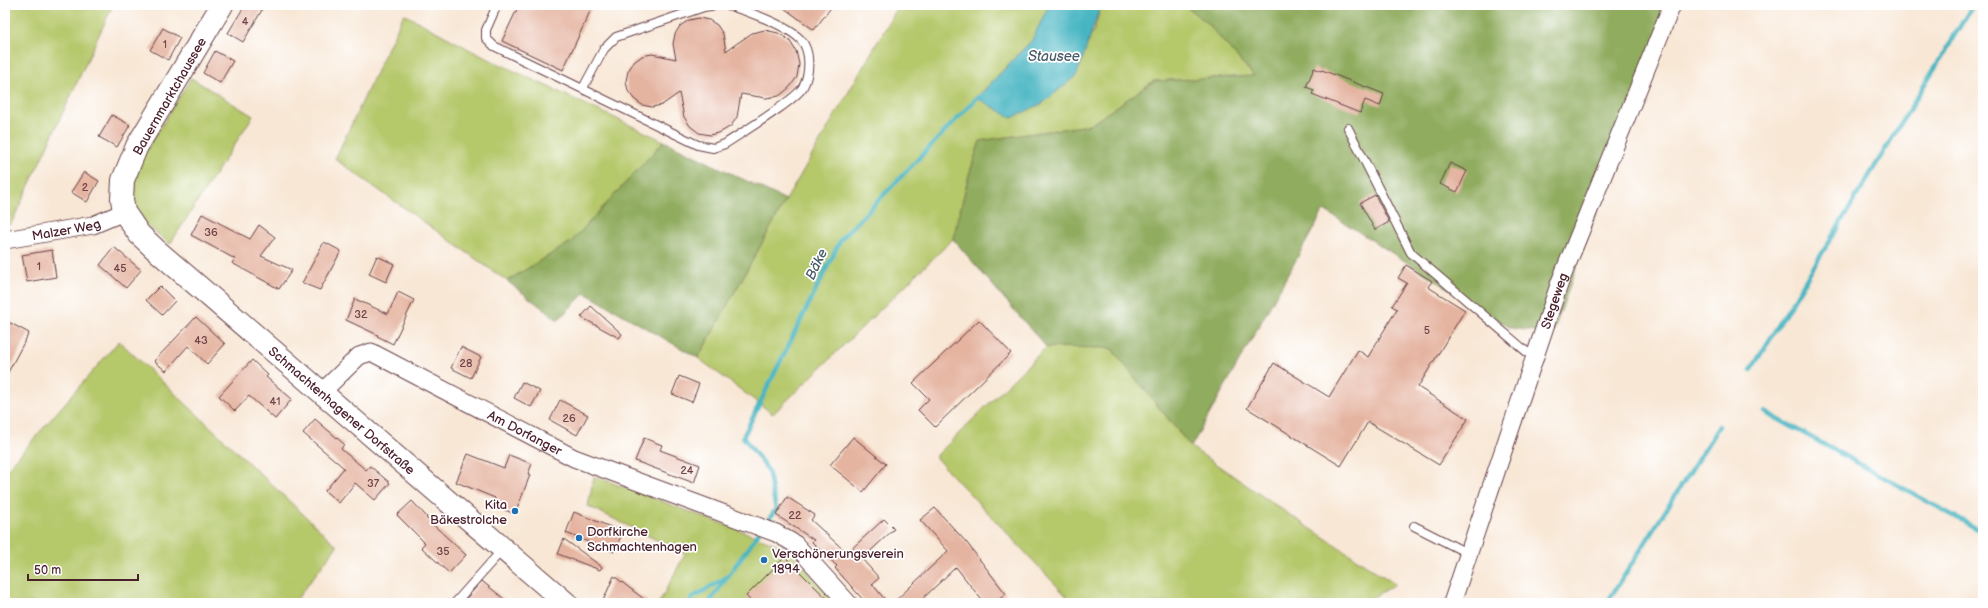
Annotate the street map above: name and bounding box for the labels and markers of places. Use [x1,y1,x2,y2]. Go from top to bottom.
place label: Kita Bäkestrolche [430,497,507,528]
marker: Kita Bäkestrolche [510,506,520,516]
place label: Dorfkirche Schmachtenhagen [587,524,697,555]
marker: Dorfkirche Schmachtenhagen [574,533,584,543]
place label: Verschönerungsverein 1894 [772,546,904,577]
marker: Verschönerungsverein 1894 [759,555,769,565]

